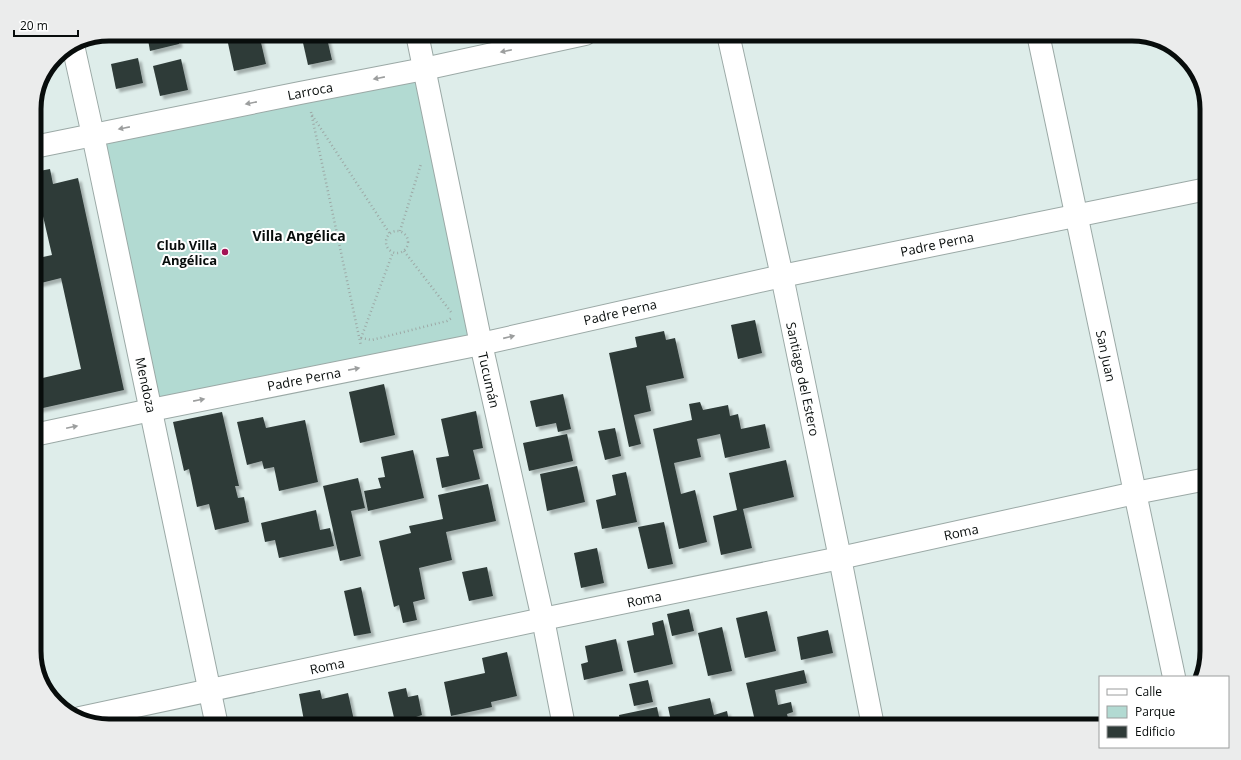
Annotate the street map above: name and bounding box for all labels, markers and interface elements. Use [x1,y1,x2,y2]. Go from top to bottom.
scale bar [14,12,78,38]
text: 20 m [20,17,48,34]
one-way arrow [500,49,512,55]
one-way arrow [373,75,385,81]
street label: Larroca [286,78,334,104]
one-way arrow [245,100,258,106]
one-way arrow [118,126,130,132]
district label: Villa Angélica [252,226,346,245]
street label: Padre Perna [899,227,975,261]
place label: Club Villa Angélica [156,236,217,269]
marker: Club Villa Angélica [220,247,230,257]
street label: Padre Perna [582,295,658,329]
street label: Santiago del Estero [782,320,824,438]
street label: San Juan [1092,329,1120,383]
one-way arrow [503,334,515,340]
street label: Tucumán [474,350,504,410]
street label: Mendoza [131,356,161,414]
street label: Padre Perna [266,363,342,395]
one-way arrow [348,366,360,372]
one-way arrow [193,397,206,403]
one-way arrow [66,424,78,430]
street label: Roma [942,520,980,544]
street label: Roma [625,587,663,611]
street label: Roma [308,654,346,678]
legend [1099,676,1229,748]
text: Calle [1135,683,1162,700]
text: Parque [1135,703,1175,720]
text: Edificio [1135,723,1175,740]

